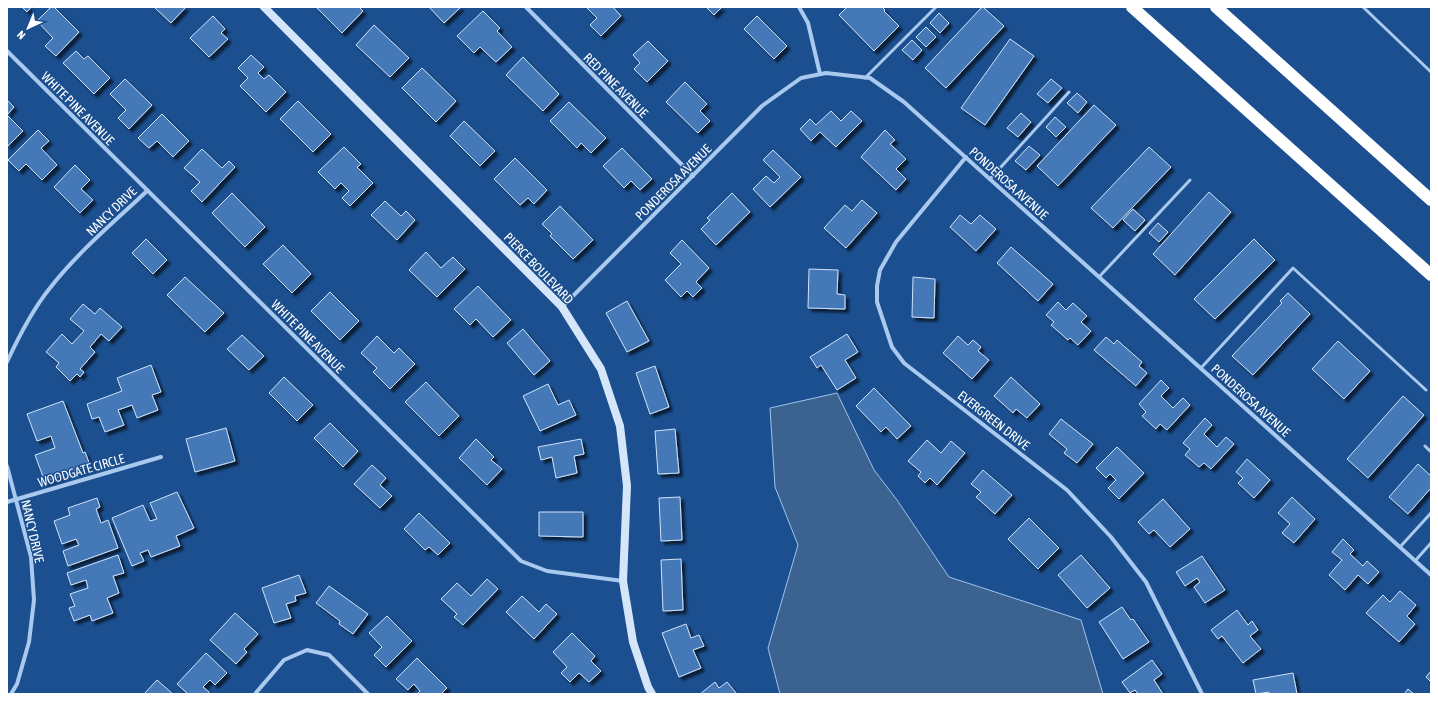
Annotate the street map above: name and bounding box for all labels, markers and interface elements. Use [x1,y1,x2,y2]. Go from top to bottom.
north arrow [8,8,48,48]
text: N [15,29,28,42]
street label: RED PINE AVENUE [580,50,651,121]
street label: WHITE PINE AVENUE [38,69,118,148]
street label: PONDEROSA AVENUE [632,141,715,223]
street label: PONDEROSA AVENUE [966,144,1052,223]
street label: NANCY DRIVE [83,183,140,239]
street label: PIERCE BOULEVARD [501,230,576,307]
street label: WHITE PINE AVENUE [268,297,348,376]
street label: PONDEROSA AVENUE [1208,361,1294,440]
street label: EVERGREEN DRIVE [955,388,1033,453]
street label: WOODGATE CIRCLE [36,451,127,490]
street label: NANCY DRIVE [18,498,47,564]

